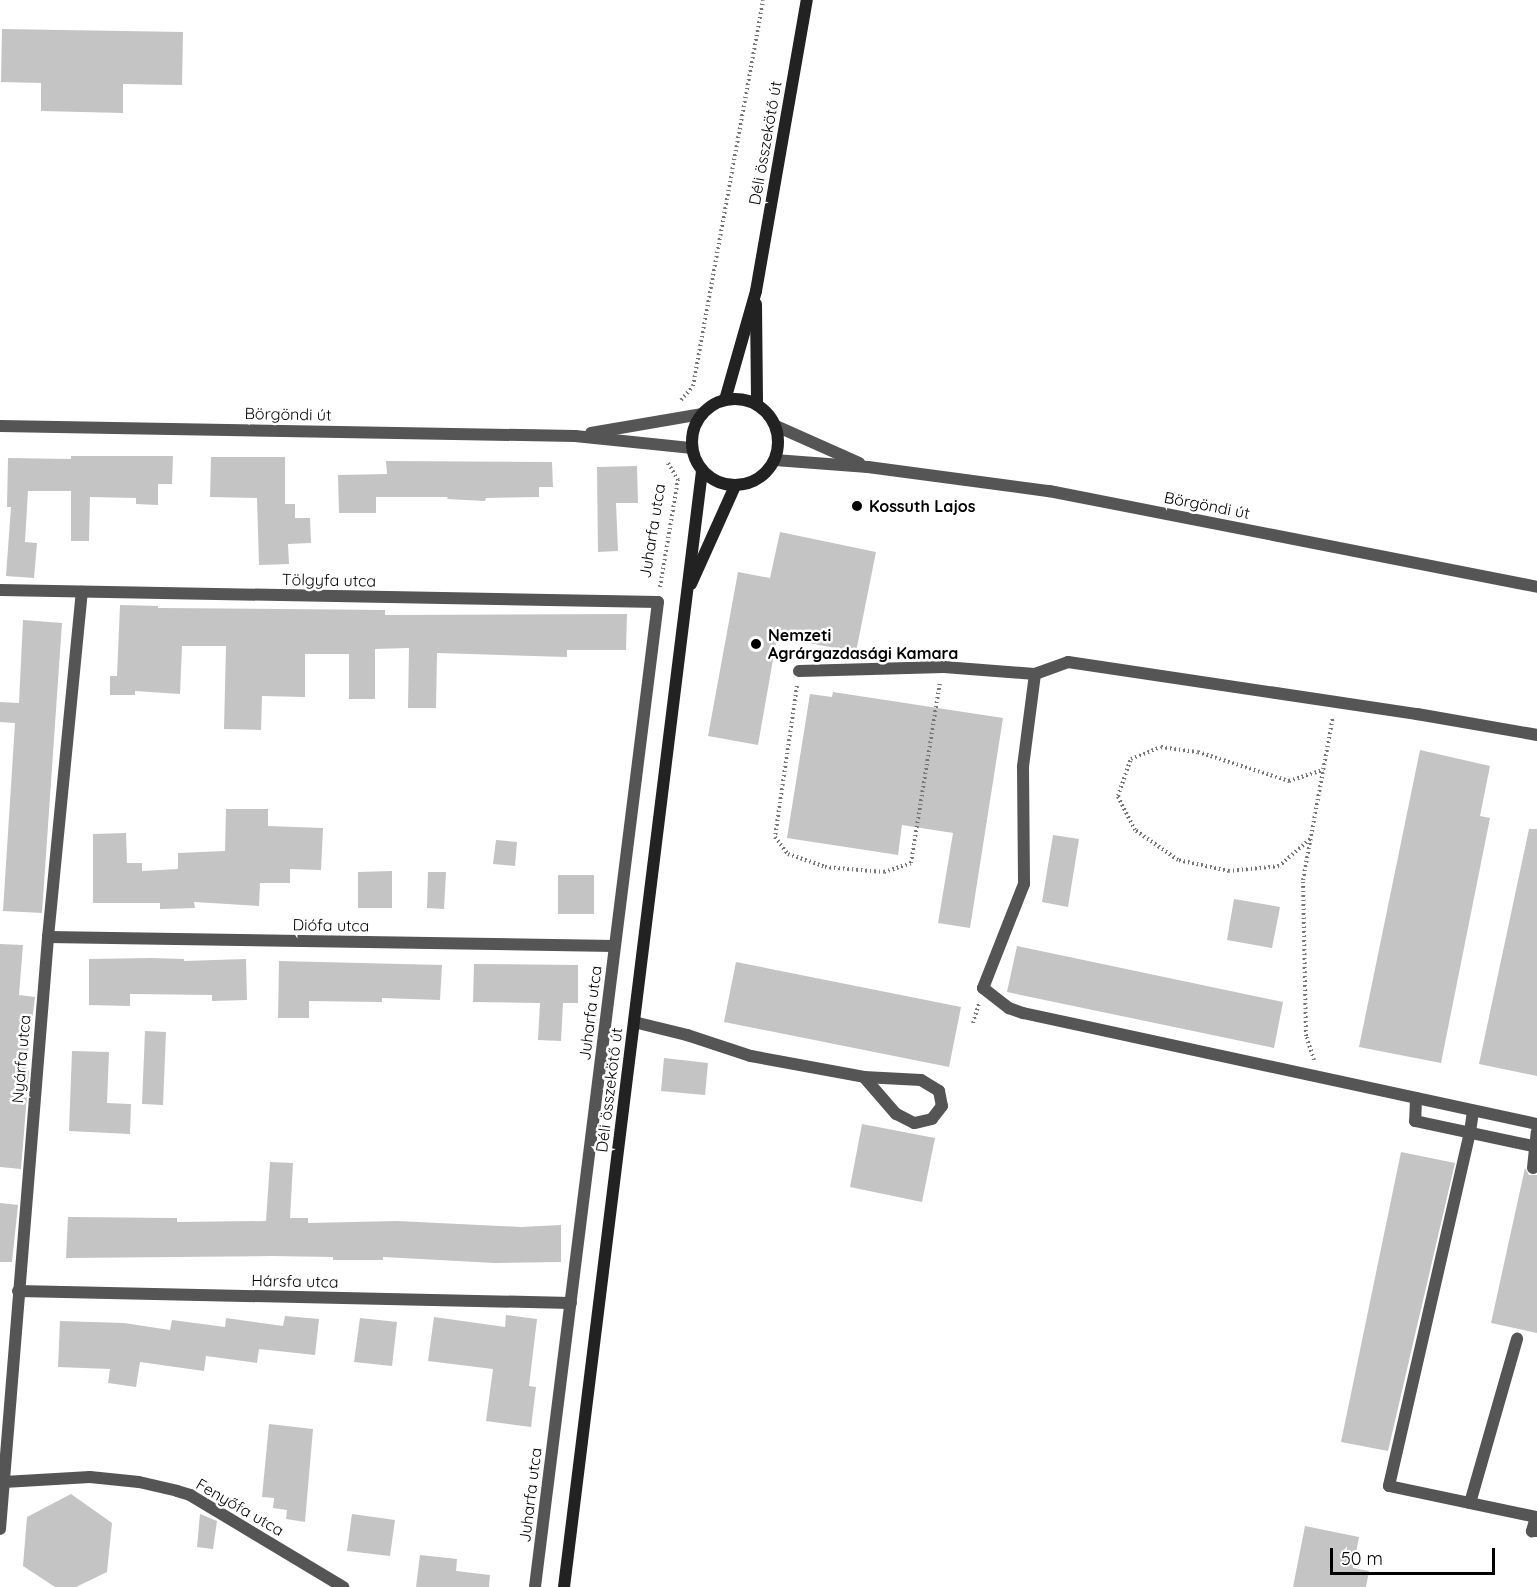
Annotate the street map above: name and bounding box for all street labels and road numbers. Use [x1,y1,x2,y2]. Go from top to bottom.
street label: Déli összekötő út [745,80,785,206]
street label: Börgöndi út [244,404,332,424]
street label: Juharfa utca [635,482,669,580]
street label: Börgöndi út [1163,487,1251,523]
street label: Tölgyfa utca [282,570,376,590]
street label: Diófa utca [292,915,370,935]
street label: Juharfa utca [575,964,605,1062]
street label: Nyárfa utca [8,1014,34,1104]
street label: Déli összekötő út [592,1027,626,1153]
street label: Hársfa utca [251,1271,339,1291]
street label: Juharfa utca [515,1446,545,1544]
street label: Fenyőfa utca [193,1474,287,1540]

